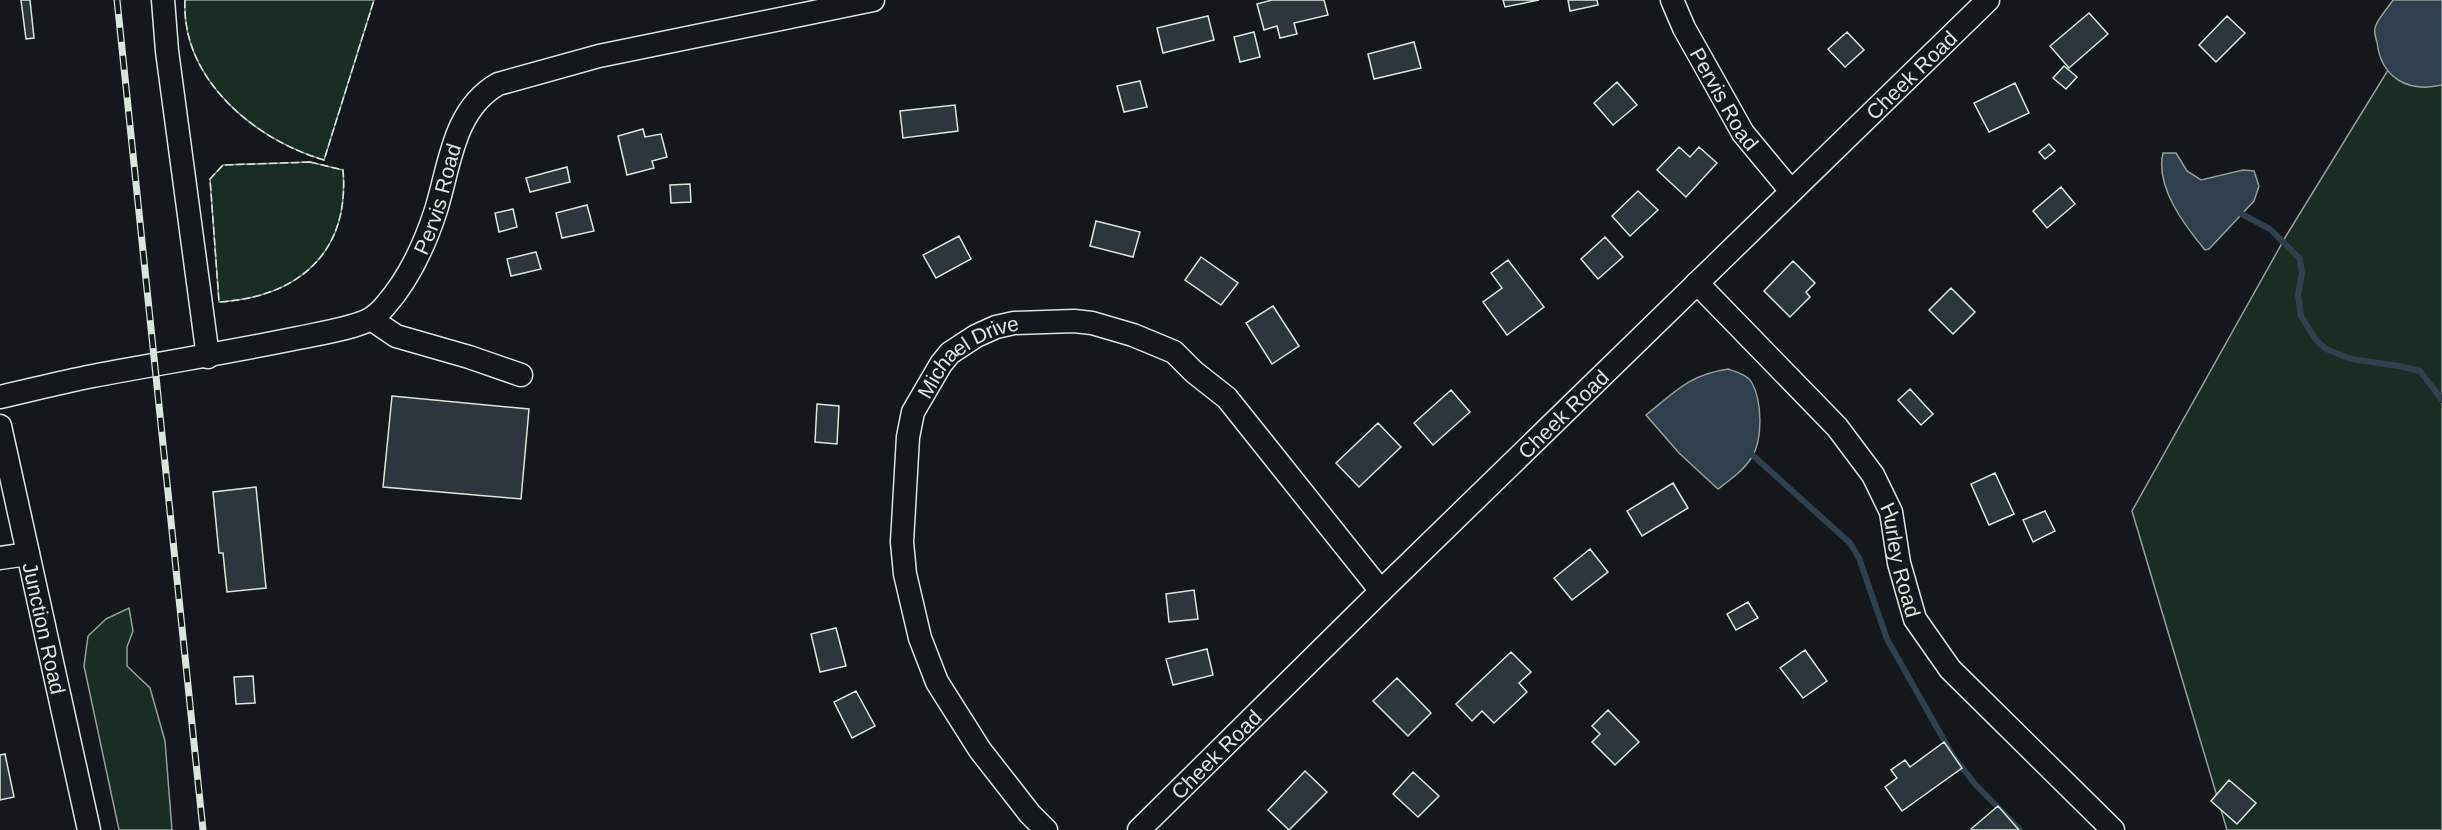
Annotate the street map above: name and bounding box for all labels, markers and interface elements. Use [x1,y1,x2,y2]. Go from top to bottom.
street label: Cheek Road [1861,26,1961,124]
street label: Pervis Road [1686,44,1764,154]
street label: Pervis Road [409,141,465,258]
street label: Michael Drive [912,311,1021,402]
street label: Cheek Road [1513,365,1613,463]
street label: Hurley Road [1877,499,1925,620]
street label: Junction Road [19,560,70,696]
street label: Cheek Road [1166,705,1265,803]

